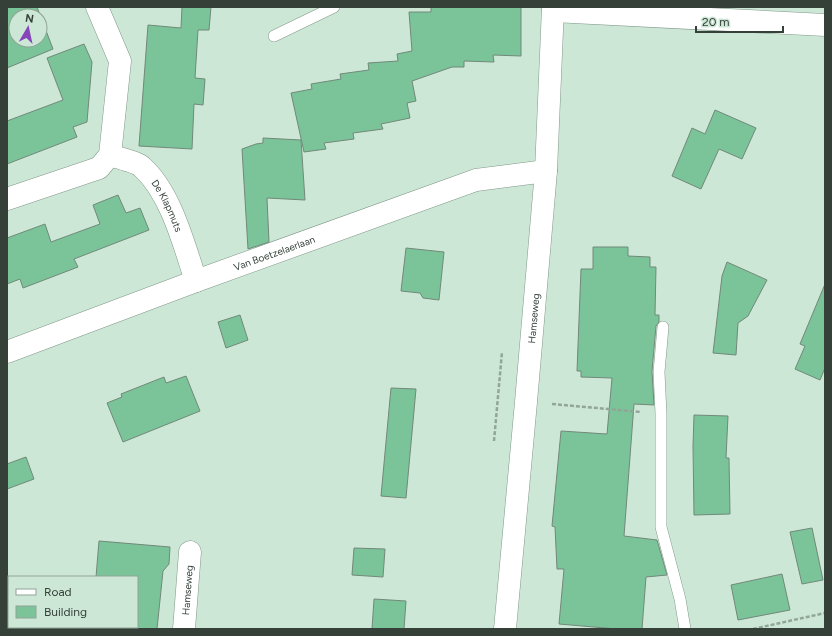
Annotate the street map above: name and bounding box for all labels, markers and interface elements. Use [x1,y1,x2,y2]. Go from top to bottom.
north arrow [8,8,48,48]
scale bar [696,8,783,34]
text: N [24,12,35,26]
text: 20 m [702,15,730,29]
street label: De Klapmuts [149,177,186,234]
street label: Van Boetzelaerlaan [232,232,317,273]
street label: Hamseweg [525,293,542,344]
street label: Hamseweg [179,564,195,616]
legend [8,576,138,628]
text: Road [44,585,72,599]
text: Building [44,605,87,619]

